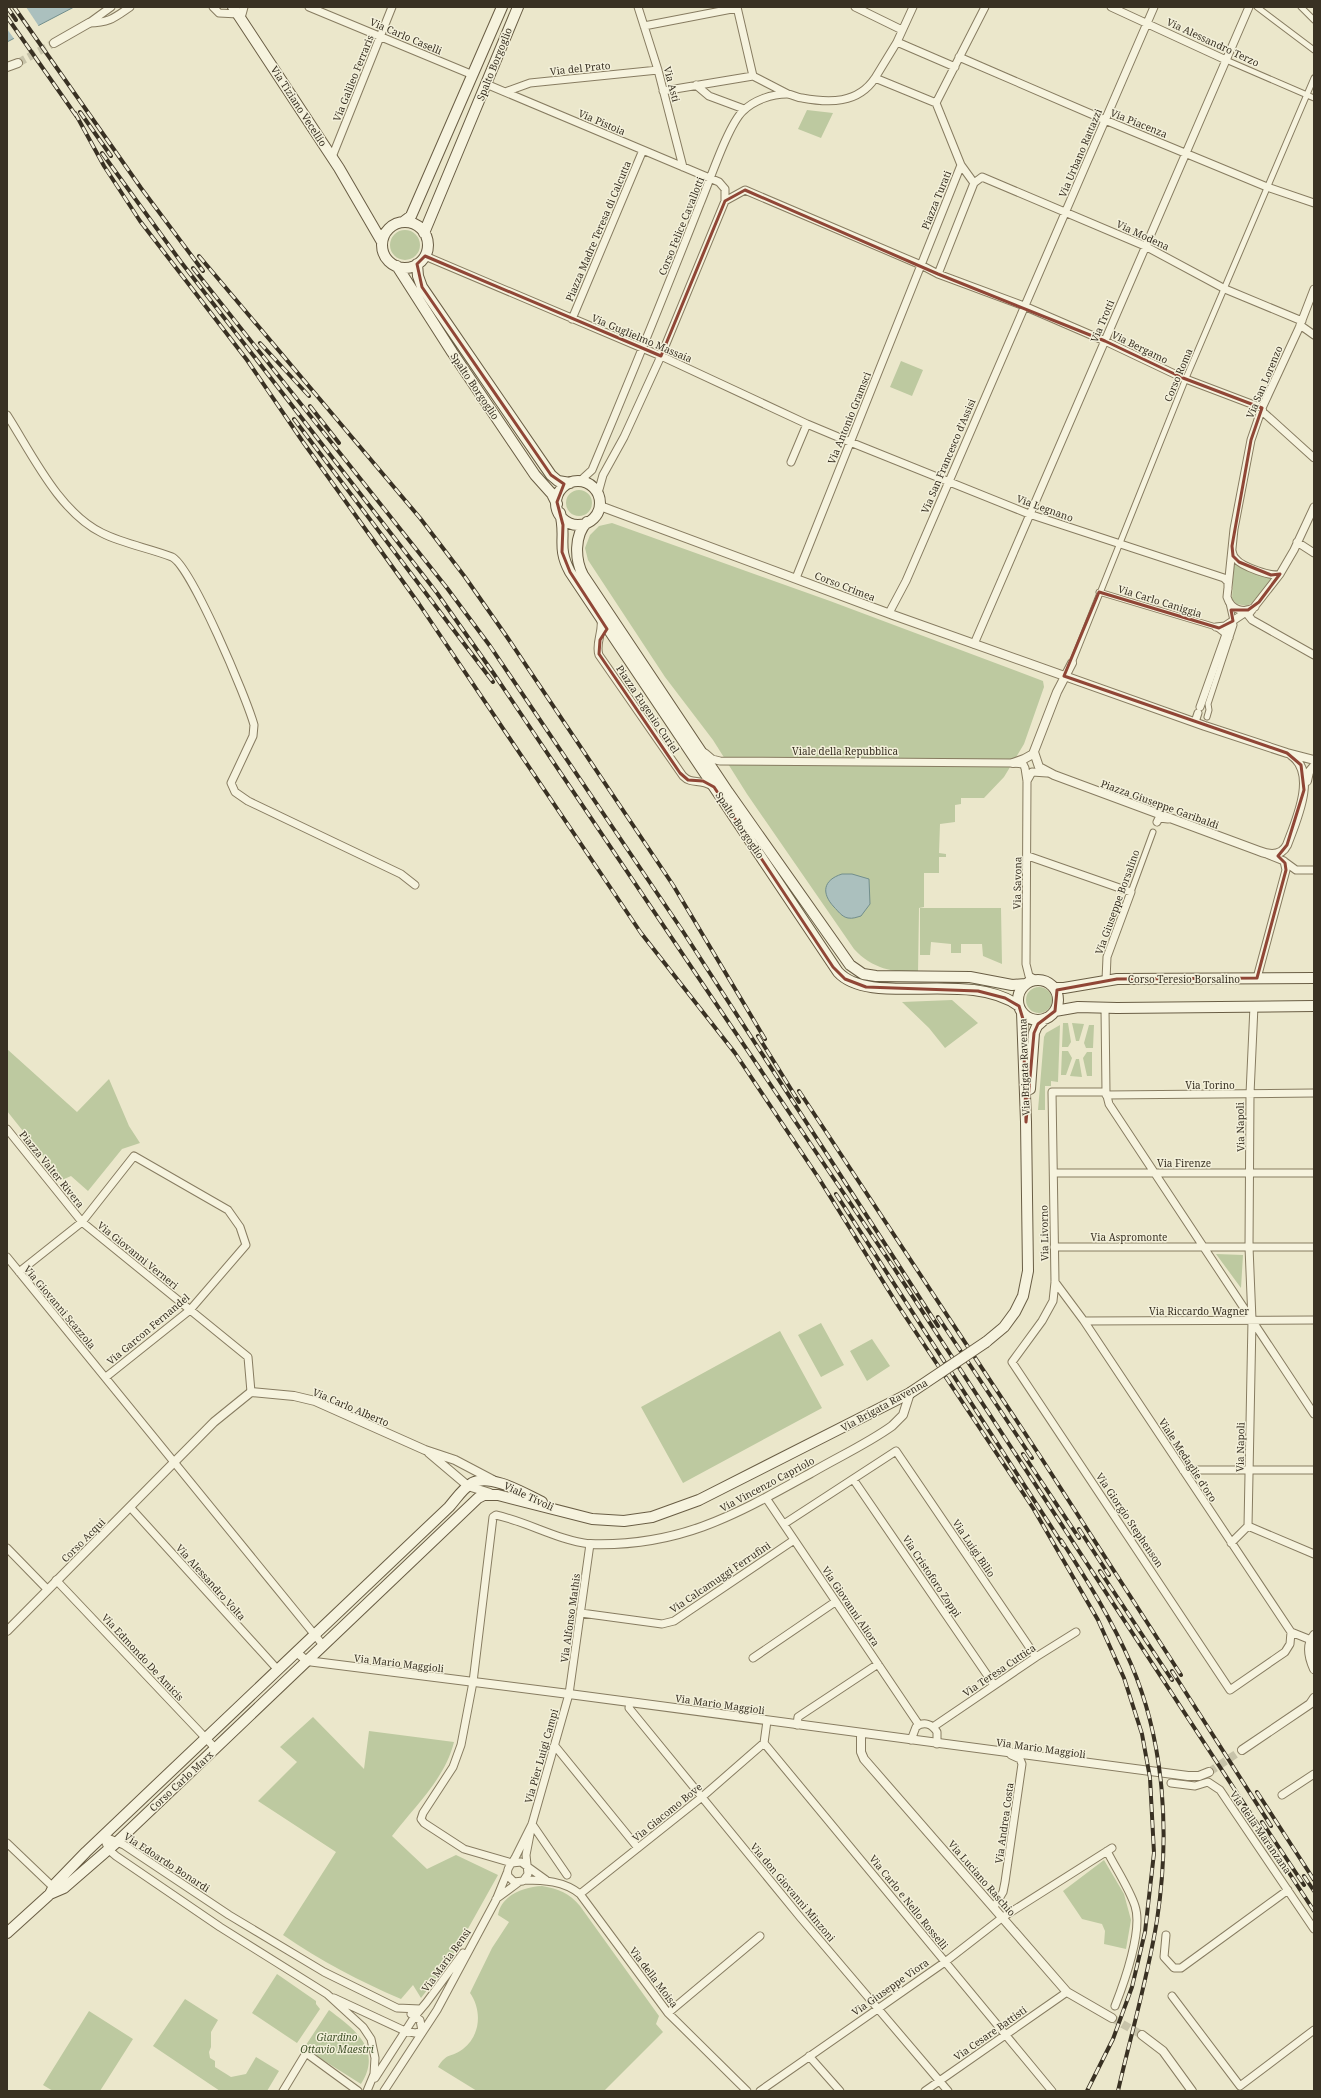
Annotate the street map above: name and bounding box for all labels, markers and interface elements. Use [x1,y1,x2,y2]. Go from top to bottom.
street label: Via Carlo Caselli [368,14,445,58]
street label: Via Alessandro Terzo [1164,14,1262,70]
street label: Spalto Borgoglio [473,25,515,103]
street label: Via Galileo Ferraris [329,32,377,123]
street label: Via del Prato [549,58,611,78]
street label: Via Tiziano Vecellio [268,63,330,149]
street label: Via Asti [661,65,684,104]
street label: Via Piacenza [1108,105,1170,141]
street label: Via Pistoia [576,106,628,138]
street label: Via Urbano Rattazzi [1055,106,1105,199]
street label: Piazza Madre Teresa di Calcutta [562,158,634,304]
street label: Piazza Turati [918,168,955,232]
street label: Corso Felice Cavallotti [655,174,707,277]
street label: Via Modena [1114,217,1172,254]
street label: Via Trotti [1087,297,1118,344]
street label: Via Guglielmo Massaia [590,310,695,366]
street label: Via Bergamo [1110,327,1171,367]
street label: Via San Lorenzo [1242,343,1286,420]
street label: Corso Roma [1160,346,1196,404]
street label: Spalto Borgoglio [447,350,503,422]
street label: Via Antonio Gramsci [824,369,874,466]
street label: Via San Francesco d'Assisi [917,396,979,516]
street label: Via Legnano [1015,491,1076,525]
street label: Corso Crimea [813,568,878,604]
street label: Via Carlo Caniggia [1116,582,1204,621]
street label: Piazza Eugenio Curiel [613,662,683,756]
street label: Viale della Repubblica [792,744,898,758]
street label: Piazza Giuseppe Garibaldi [1099,776,1222,832]
street label: Spalto Borgoglio [712,789,768,861]
street label: Via Giuseppe Borsalino [1092,847,1143,956]
street label: Via Savona [1010,856,1024,910]
street label: Corso Teresio Borsalino [1128,972,1240,986]
street label: Via Brigata Ravenna [1015,1018,1033,1116]
street label: Via Torino [1185,1078,1235,1092]
street label: Via Napoli [1233,1101,1247,1152]
street label: Piazza Valter Rivera [17,1128,88,1211]
street label: Via Firenze [1157,1156,1211,1170]
street label: Via Livorno [1037,1205,1051,1261]
street label: Via Giovanni Verneri [95,1218,182,1293]
street label: Via Aspromonte [1091,1230,1167,1244]
street label: Via Giovanni Scazzola [21,1262,99,1352]
street label: Via Garcon Fernandel [104,1290,192,1368]
street label: Via Riccardo Wagner [1149,1304,1249,1318]
street label: Via Brigata Ravenna [838,1375,930,1435]
street label: Via Carlo Alberto [311,1385,392,1430]
street label: Viale Medaglie d'oro [1156,1415,1220,1505]
street label: Via Napoli [1233,1421,1247,1472]
street label: Via Vincenzo Capriolo [717,1453,817,1515]
street label: Via Giorgio Stephenson [1093,1470,1167,1570]
street label: Viale Tivoli [502,1478,557,1514]
street label: Corso Acqui [58,1514,109,1565]
street label: Via Luigi Bilio [949,1516,999,1580]
street label: Via Cristoforo Zoppi [899,1532,965,1620]
street label: Via Calcamuggi Ferrufini [667,1538,774,1616]
street label: Via Alessandro Volta [173,1541,249,1623]
street label: Via Giovanni Aliora [819,1563,883,1649]
street label: Via Alfonso Mathis [557,1572,583,1663]
street label: Via Edmondo De Amicis [99,1610,187,1704]
street label: Via Teresa Cuttica [960,1640,1039,1700]
street label: Via Mario Maggioli [353,1651,446,1676]
street label: Via Mario Maggioli [674,1691,767,1717]
street label: Via Pier Luigi Campi [521,1706,561,1805]
street label: Via Mario Maggioli [995,1735,1088,1761]
street label: Corso Carlo Marx [146,1747,216,1814]
street label: Via Giacomo Bove [629,1779,705,1845]
street label: Via Andrea Costa [991,1781,1017,1864]
street label: Via della Maranzana [1227,1788,1295,1877]
street label: Via Edoardo Bonardi [121,1829,213,1895]
street label: Via Luciano Raschio [945,1837,1019,1919]
street label: Via don Giovanni Minzoni [747,1840,839,1945]
street label: Via Carlo e Nello Rosselli [867,1852,952,1953]
street label: Via Maria Bensi [418,1925,474,1995]
street label: Via della Moisa [627,1944,682,2010]
street label: Via Giuseppe Viora [849,1955,932,2019]
street label: Via Cesare Battisti [951,2002,1030,2063]
park label: Giardino Ottavio Maestri [300,2030,374,2056]

